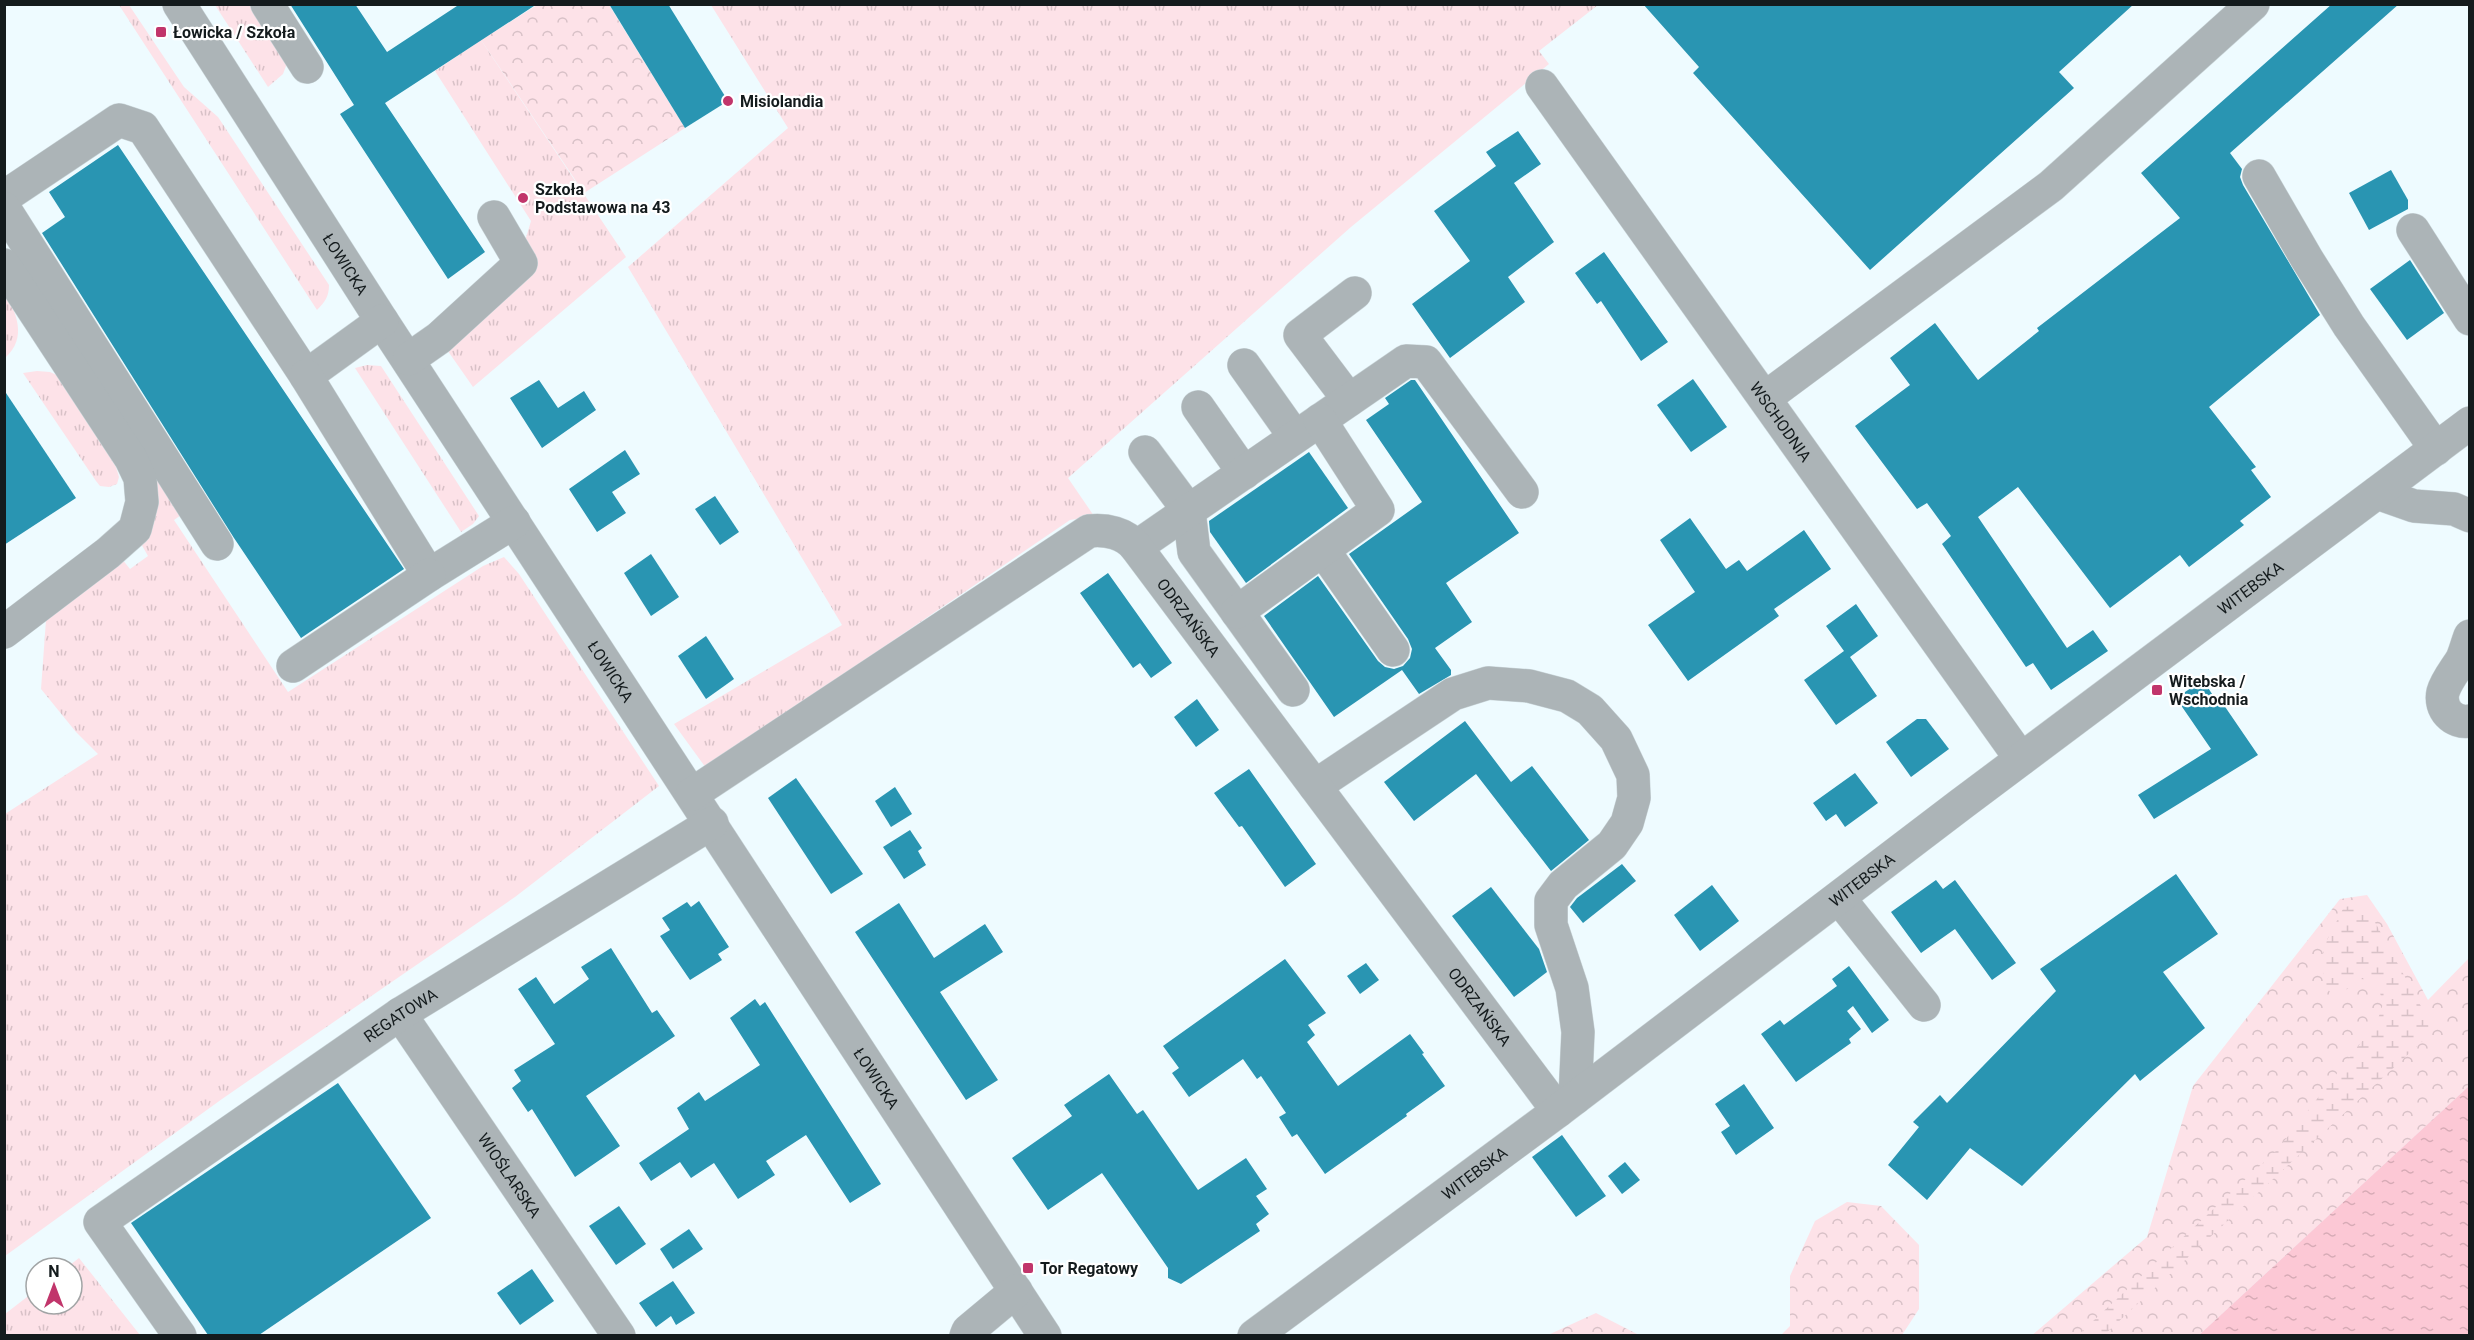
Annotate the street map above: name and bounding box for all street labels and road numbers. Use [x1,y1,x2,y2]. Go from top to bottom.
street label: ŁOWICKA [319,230,372,299]
street label: WSCHODNIA [1746,378,1816,466]
street label: WITEBSKA [2214,557,2287,619]
street label: ODRZAŃSKA [1153,575,1224,661]
street label: ŁOWICKA [584,638,638,706]
street label: WITEBSKA [1826,849,1899,911]
street label: ODRZAŃSKA [1444,964,1515,1050]
street label: REGATOWA [360,984,441,1046]
street label: ŁOWICKA [849,1044,903,1113]
street label: WIOŚLARSKA [474,1130,545,1222]
street label: WITEBSKA [1438,1143,1512,1204]

